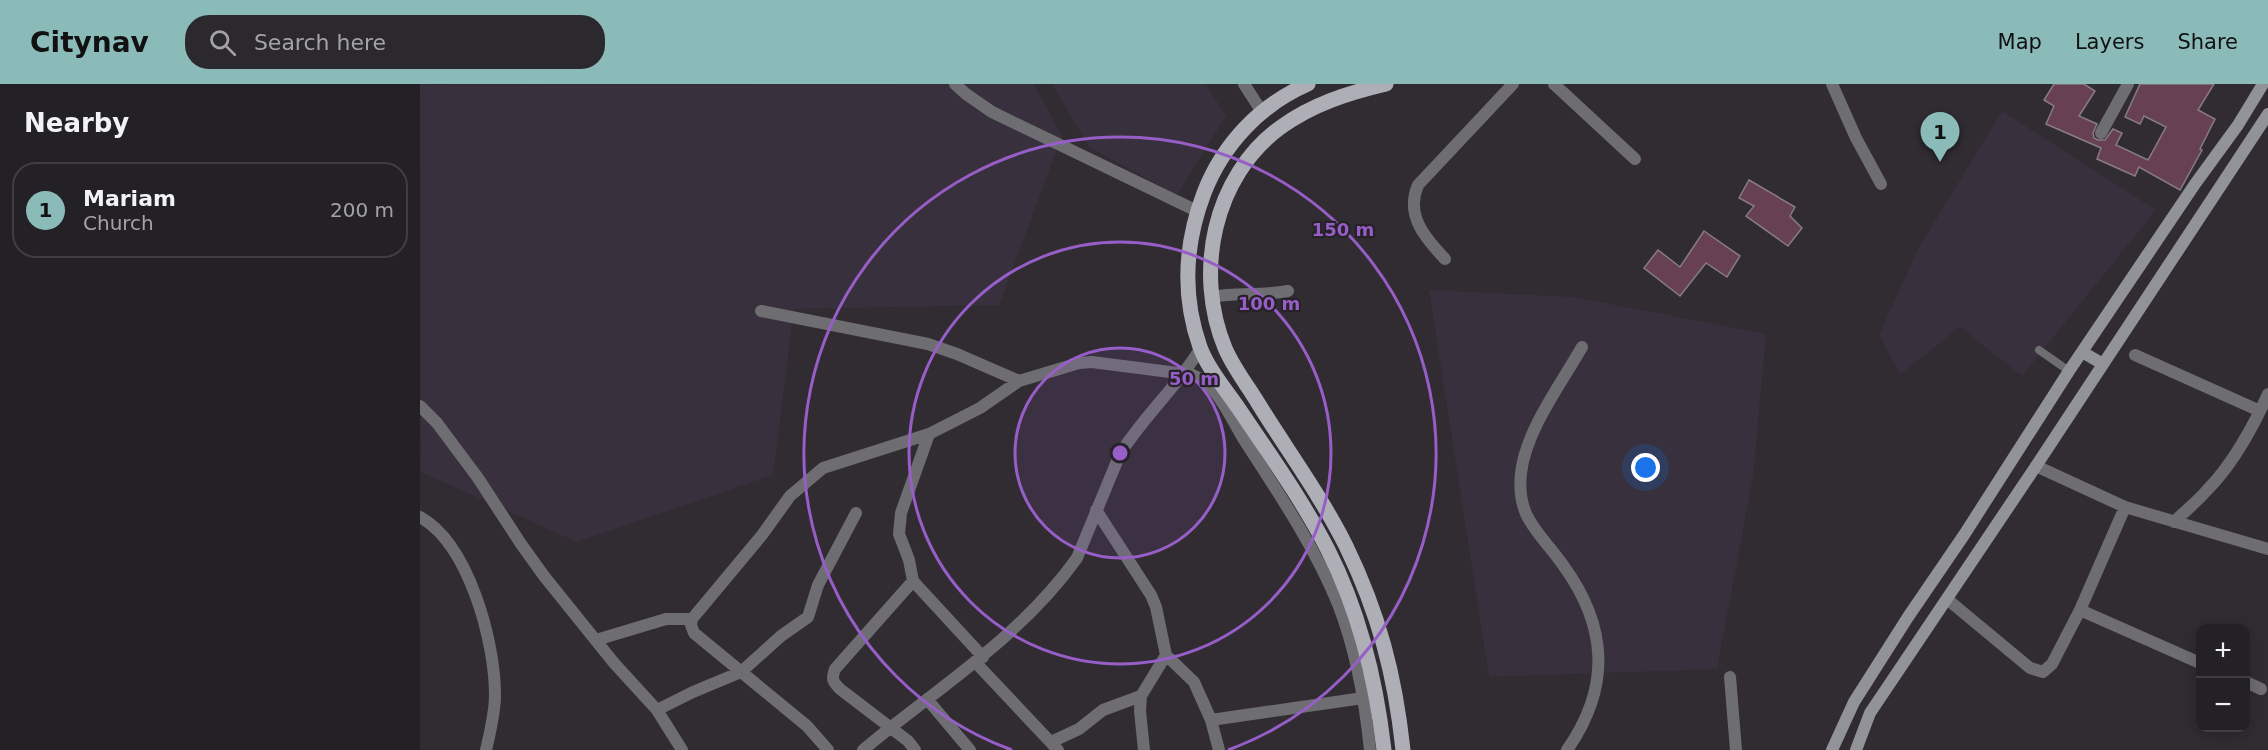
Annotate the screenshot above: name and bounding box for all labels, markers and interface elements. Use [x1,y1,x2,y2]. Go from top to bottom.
search box [185,15,605,69]
text: Citynav [30,26,149,59]
icon: search [206,26,239,59]
text: Search here [254,30,386,55]
text: Map [1998,30,2042,54]
text: Layers [2075,30,2144,54]
text: Share [2177,30,2238,54]
text: Nearby [24,108,129,138]
pin: 1 [1920,112,1960,162]
text: Mariam [83,186,176,211]
text: 1 [39,198,52,222]
text: 200 m [330,198,394,222]
text: Church [83,211,154,235]
text: 150 m [1312,219,1374,240]
text: 100 m [1238,293,1300,314]
text: 50 m [1169,368,1219,389]
centre of rings [1110,443,1130,463]
your location [1631,453,1660,482]
map controls [2196,624,2250,732]
button: + [2196,624,2250,678]
button: − [2196,678,2250,732]

